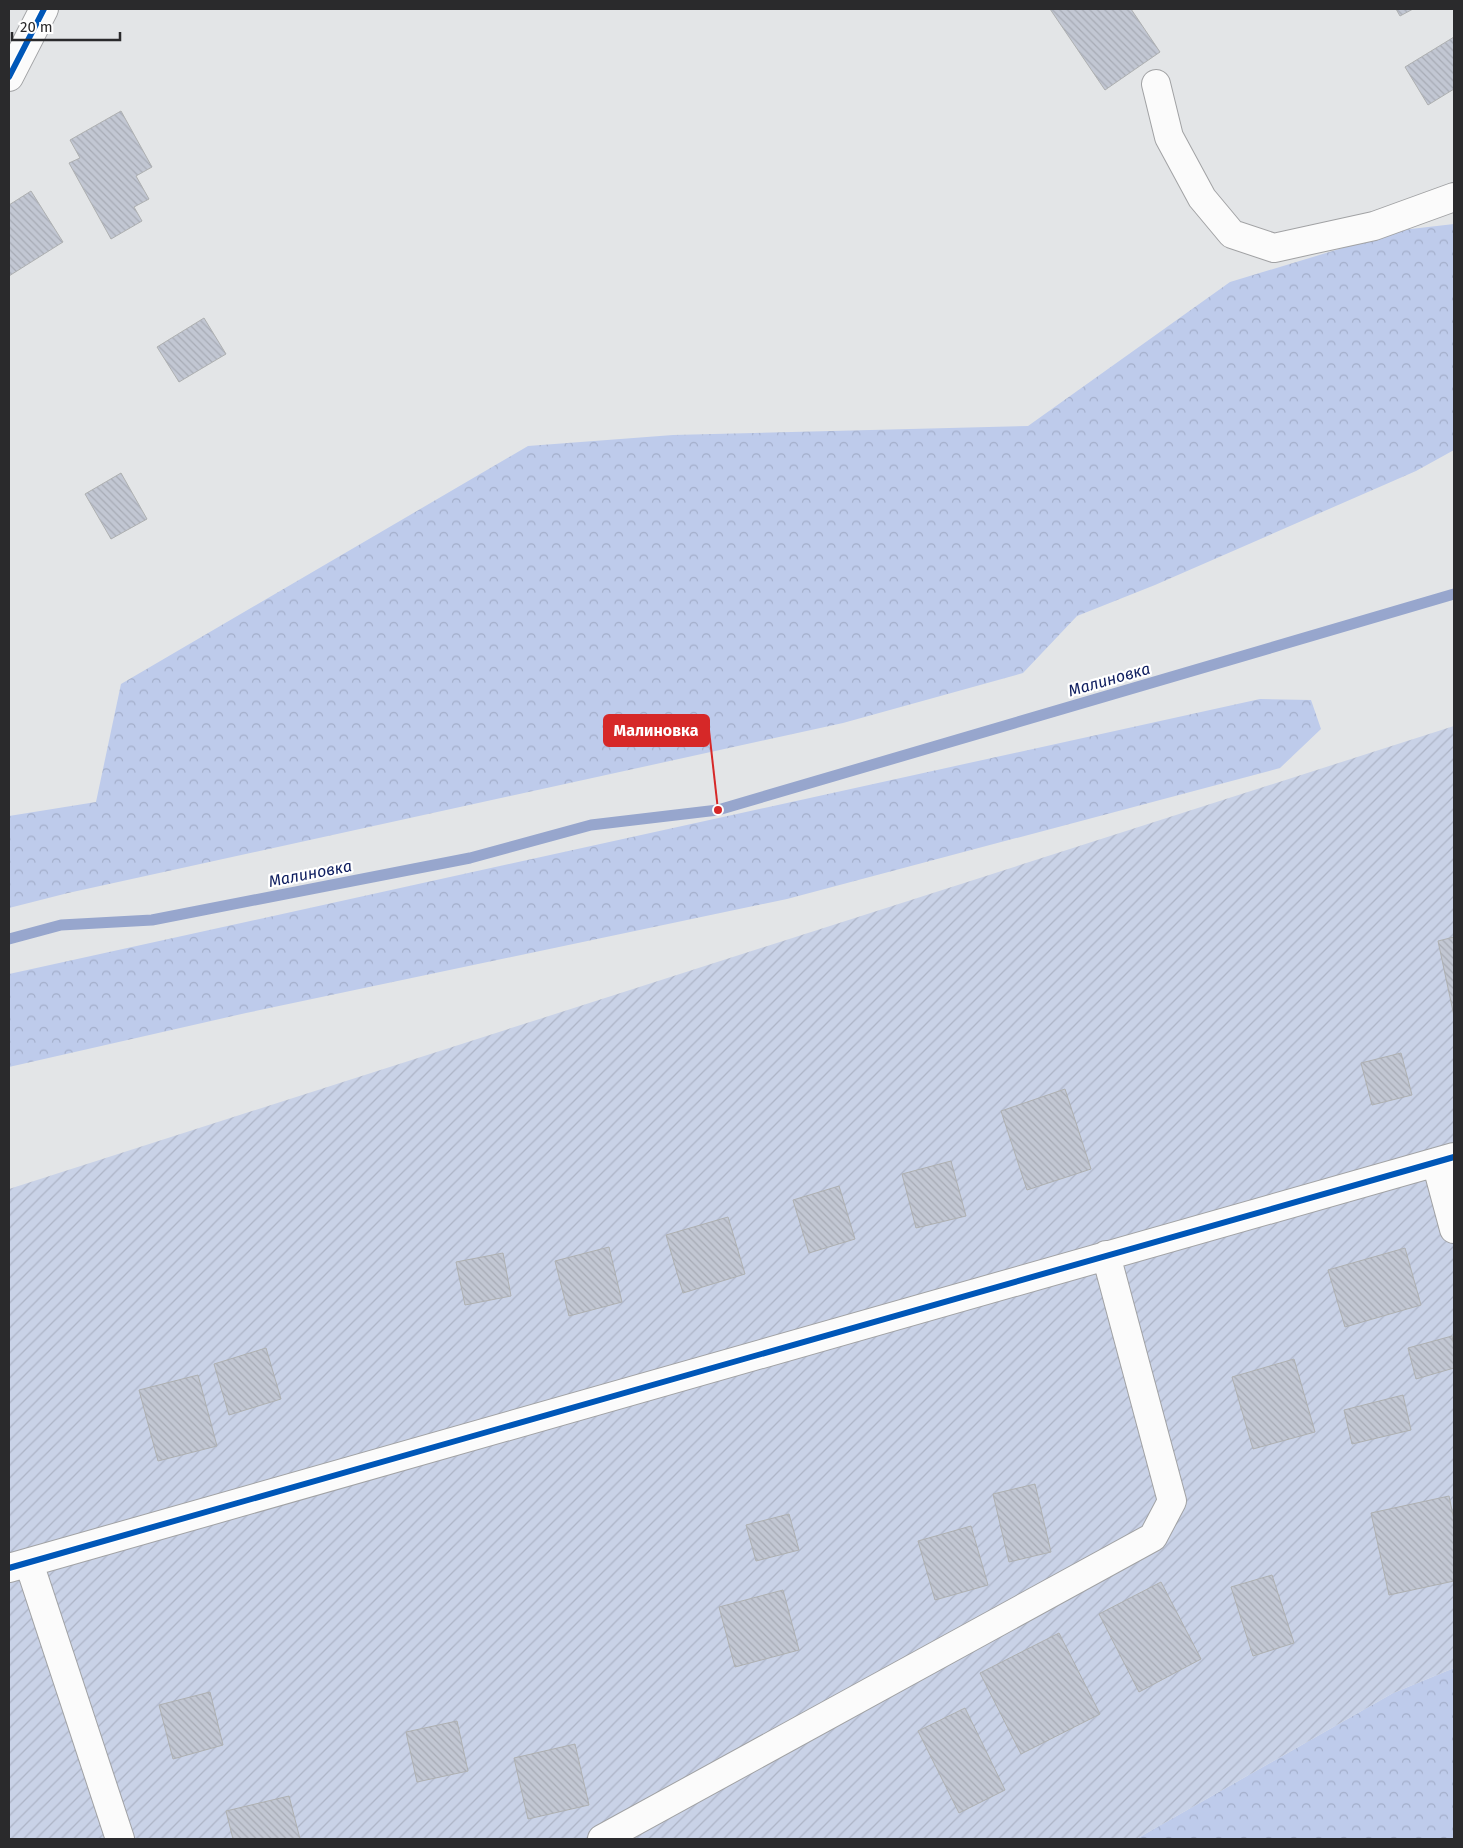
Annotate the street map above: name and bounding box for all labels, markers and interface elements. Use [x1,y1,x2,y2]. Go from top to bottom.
scale bar [12,10,120,42]
text: 20 m [20,18,53,36]
water label: Малиновка [1066,659,1152,700]
callout: Малиновка [604,715,709,746]
text: Малиновка [614,721,699,740]
water label: Малиновка [267,856,353,891]

